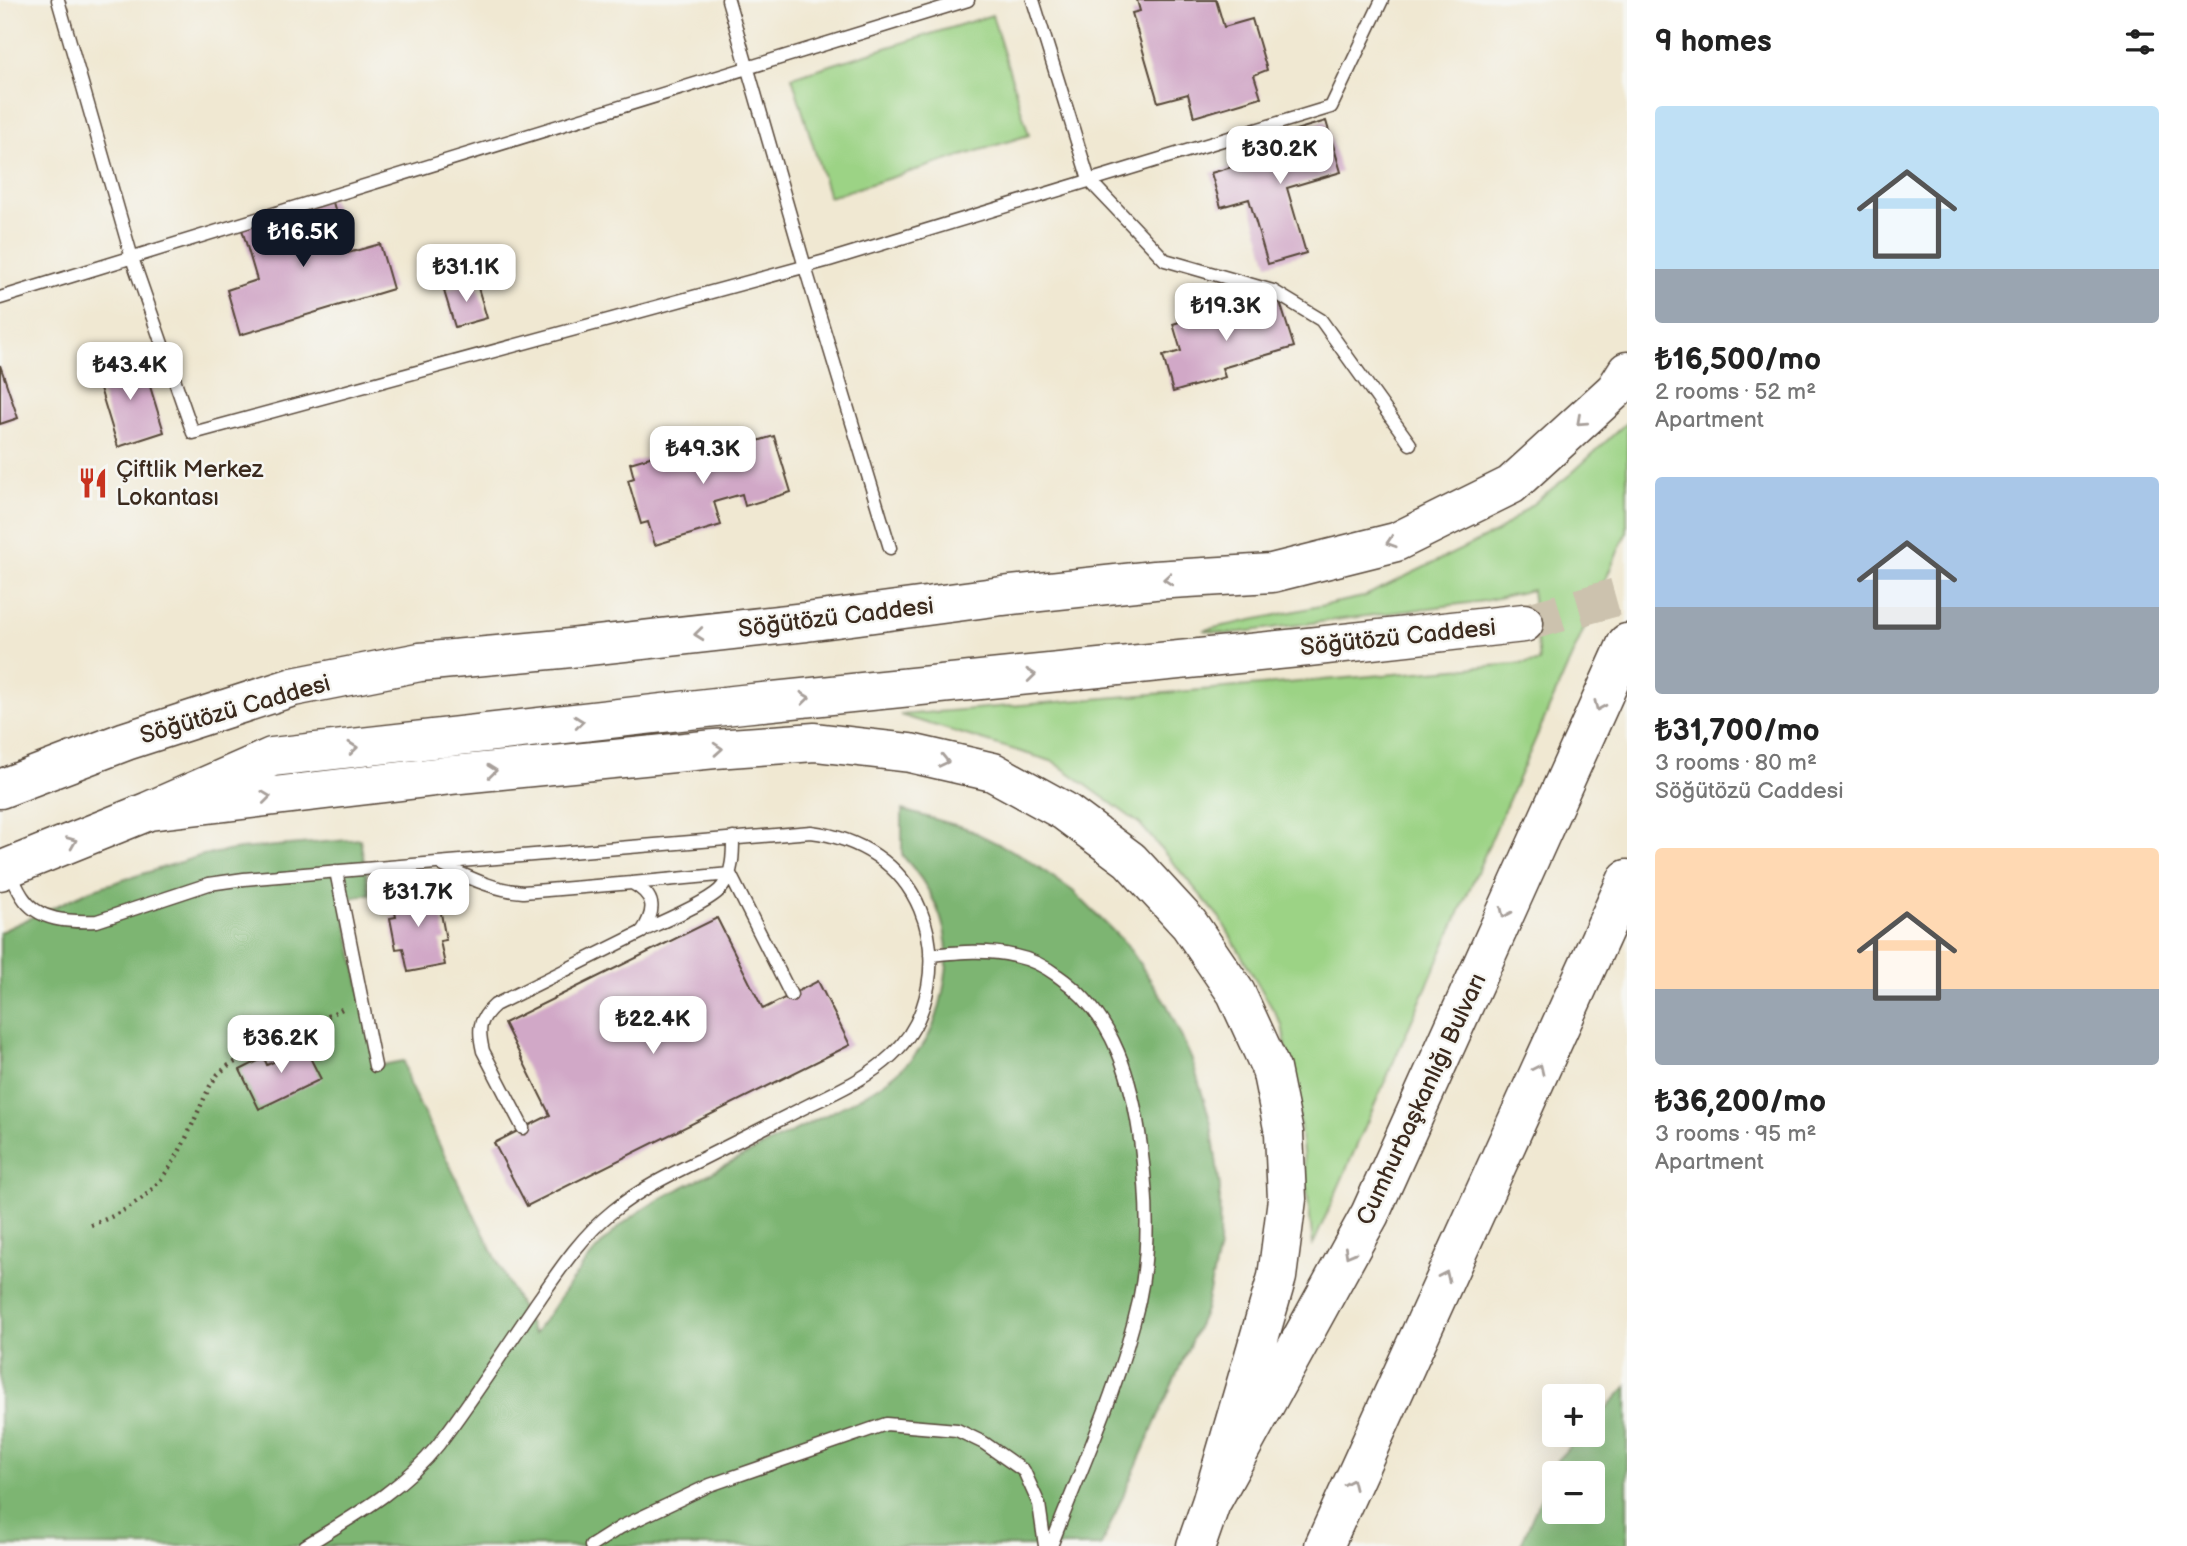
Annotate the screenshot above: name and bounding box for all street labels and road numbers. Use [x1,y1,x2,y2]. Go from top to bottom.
street label: Söğütözü Caddesi [737,591,935,644]
street label: Söğütözü Caddesi [1299,613,1497,662]
street label: Söğütözü Caddesi [137,668,334,751]
street label: Cumhurbaşkanlığı Bulvarı [1350,969,1493,1230]

